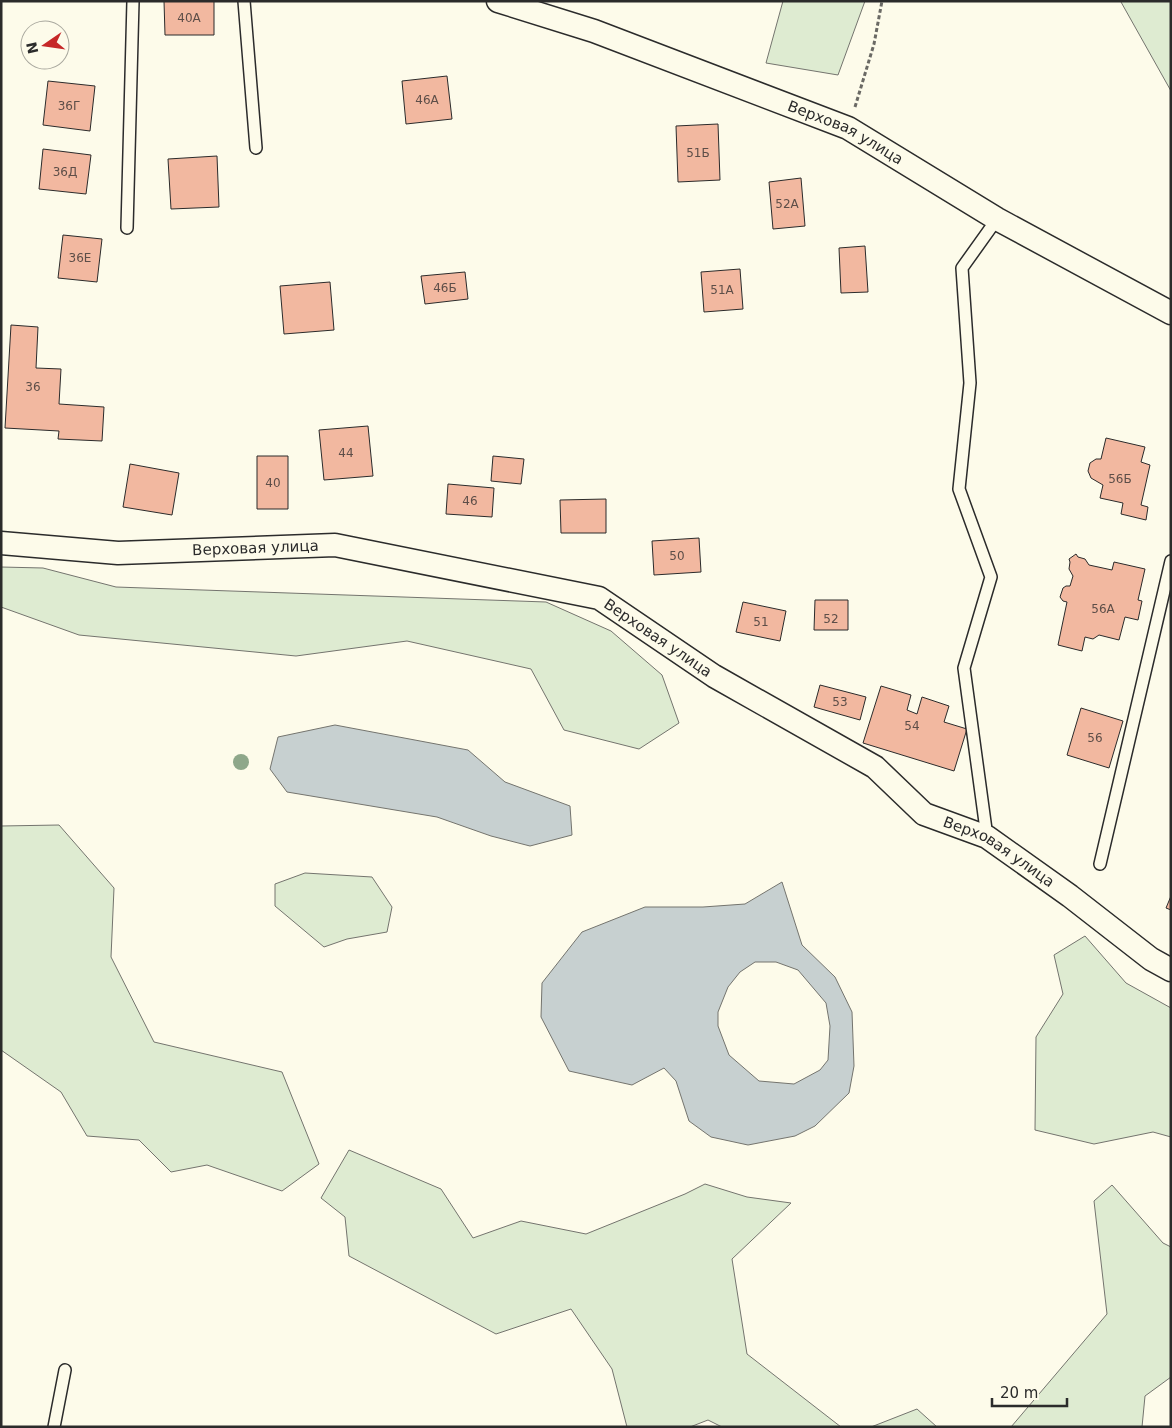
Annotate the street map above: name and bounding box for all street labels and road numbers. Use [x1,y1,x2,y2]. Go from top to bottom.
street label: Верховая улица [785,97,906,168]
street label: Верховая улица [192,537,319,559]
street label: Верховая улица [600,595,715,681]
street label: Верховая улица [941,813,1058,891]

